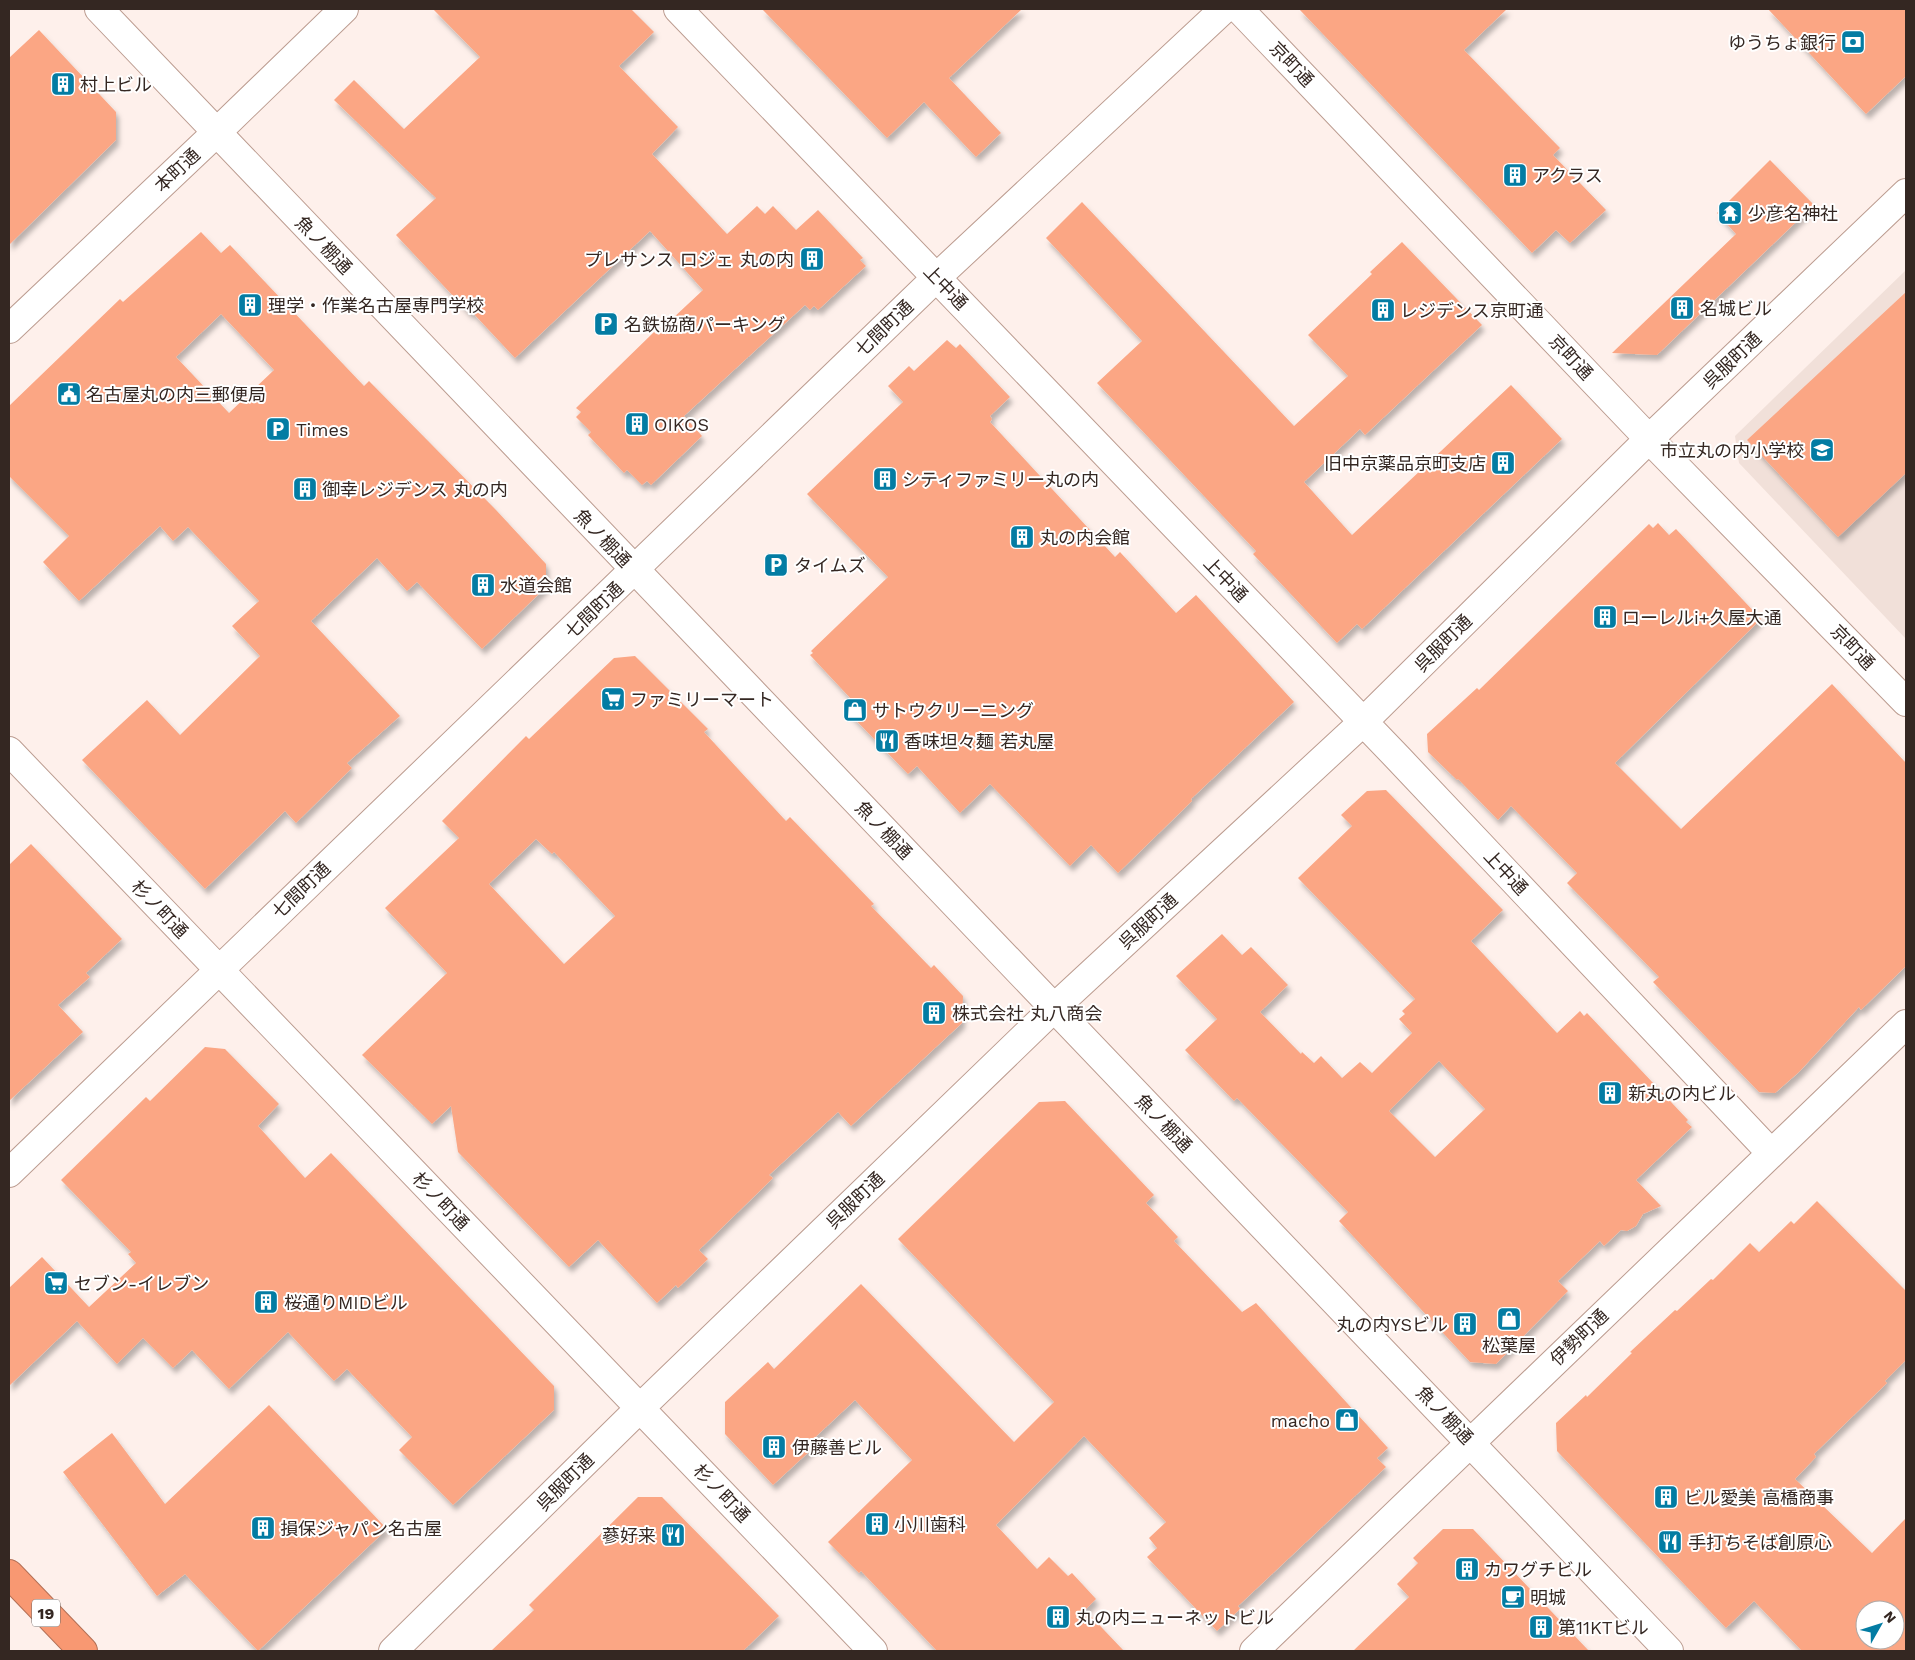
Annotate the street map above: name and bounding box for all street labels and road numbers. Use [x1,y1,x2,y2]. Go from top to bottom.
street label: 京町通 [1266,37,1318,91]
street label: 本町通 [150,144,204,196]
street label: 魚ノ棚通 [291,212,357,278]
street label: 上中通 [920,260,972,314]
street label: 七間町通 [851,295,917,361]
street label: 呉服町通 [1699,327,1765,393]
street label: 京町通 [1545,330,1597,384]
street label: 魚ノ棚通 [570,505,636,571]
street label: 上中通 [1200,552,1252,606]
street label: 七間町通 [561,577,627,643]
street label: 呉服町通 [1410,610,1476,676]
street label: 京町通 [1827,620,1879,674]
street label: 魚ノ棚通 [851,797,917,863]
street label: 上中通 [1480,845,1532,899]
street label: 七間町通 [268,857,334,923]
street label: 杉ノ町通 [127,876,193,942]
street label: 呉服町通 [1115,889,1181,953]
street label: 魚ノ棚通 [1131,1090,1197,1156]
street label: 呉服町通 [822,1167,888,1233]
street label: 杉ノ町通 [408,1168,474,1234]
street label: 伊勢町通 [1546,1304,1612,1370]
street label: 魚ノ棚通 [1412,1382,1478,1448]
street label: 呉服町通 [532,1449,598,1515]
street label: 杉ノ町通 [689,1460,755,1526]
road number: 19 [32,1600,60,1626]

